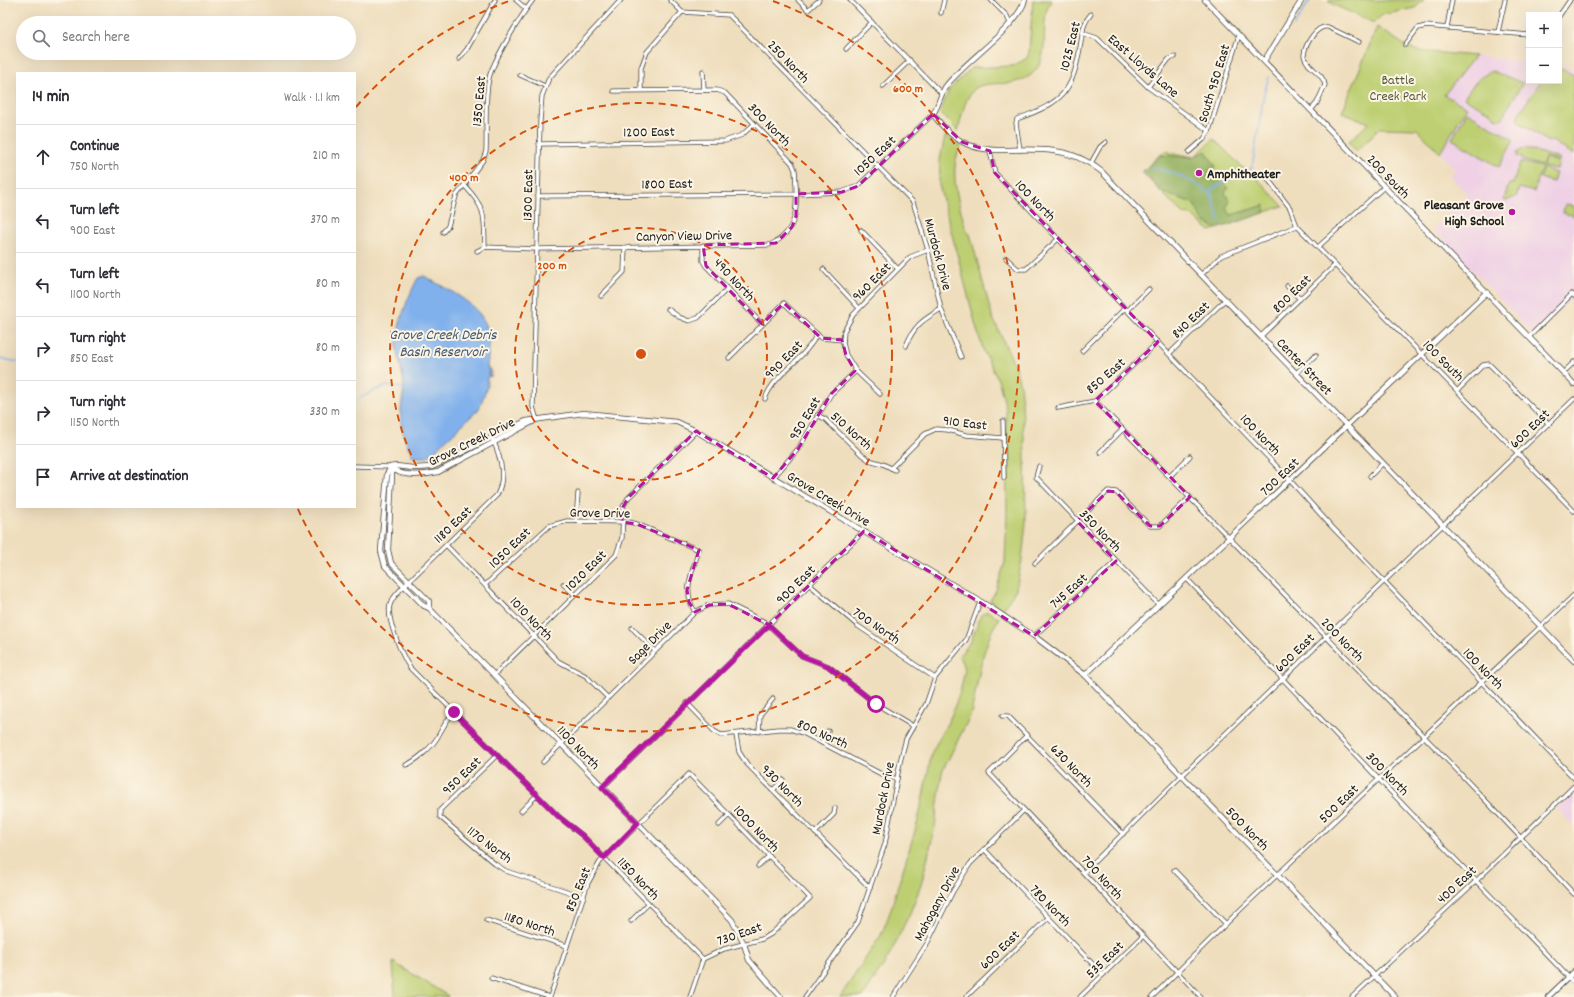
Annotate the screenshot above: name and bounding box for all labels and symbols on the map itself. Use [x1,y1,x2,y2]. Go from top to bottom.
street label: 1025 East [1055,20,1087,73]
street label: East Lloyds Lane [1103,30,1183,103]
street label: 250 North [762,36,813,89]
street label: South 950 East [1194,42,1236,125]
park label: Battle Creek Park [1369,71,1427,107]
street label: 1350 East [468,75,492,127]
text: 600 m [893,81,923,98]
street label: 300 North [742,99,795,152]
street label: 1200 East [623,123,675,143]
street label: 1050 East [850,131,901,182]
street label: 200 South [1361,151,1414,204]
place label: Amphitheater [1207,165,1281,185]
marker: Amphitheater [1194,168,1204,178]
street label: 1300 East [519,169,539,221]
text: 400 m [449,170,479,187]
street label: 1800 East [641,175,693,195]
street label: 100 North [1009,176,1060,227]
place label: Pleasant Grove High School [1424,196,1505,232]
marker: Pleasant Grove High School [1507,207,1517,217]
street label: Murdock Drive [918,216,956,293]
street label: Canyon View Drive [636,226,732,248]
street label: 490 North [708,254,759,307]
text: 200 m [537,258,567,275]
street label: 960 East [848,258,896,306]
street label: 800 East [1268,271,1317,318]
street label: 840 East [1168,297,1215,344]
water label: Grove Creek Debris Basin Reservoir [389,325,497,364]
street label: Center Street [1271,334,1336,401]
street label: 990 East [761,336,808,384]
street label: 100 South [1417,336,1468,387]
centre of rings [634,347,648,361]
street label: 850 East [1082,354,1131,399]
street label: 950 East [785,393,827,445]
street label: 600 East [1506,405,1555,454]
street label: 510 North [825,407,876,456]
street label: 100 North [1234,410,1285,461]
street label: 910 East [942,411,988,437]
street label: Grove Creek Drive [425,413,519,472]
street label: 700 East [1256,454,1305,501]
street label: Grove Creek Drive [783,467,873,533]
street label: 1180 East [430,502,477,549]
street label: Grove Drive [569,503,630,525]
street label: 350 North [1074,505,1125,558]
street label: 1050 East [485,523,536,574]
street label: 1020 East [561,546,612,597]
street label: 900 East [772,561,821,610]
street label: 745 East [1046,569,1093,614]
street label: 1010 North [504,593,557,646]
street label: 700 North [848,603,904,650]
street label: 200 North [1315,614,1368,667]
street label: Sage Drive [624,617,677,670]
street label: 600 East [1271,629,1320,678]
street label: 100 North [1457,644,1508,695]
route start [867,695,885,713]
route end [445,703,463,721]
street label: 800 North [793,715,851,755]
street label: 1100 North [551,722,604,775]
street label: 630 North [1045,740,1096,793]
street label: 300 North [1360,748,1413,801]
street label: 950 East [438,753,486,800]
street label: 930 North [756,760,808,812]
street label: Murdock Drive [867,760,901,837]
street label: 500 East [1315,780,1364,829]
street label: 1000 North [728,801,783,858]
street label: 500 North [1220,803,1273,856]
street label: 1170 North [462,822,516,869]
street label: 700 North [1076,852,1127,905]
street label: 1150 North [612,853,663,906]
street label: 400 East [1433,862,1482,909]
street label: Mahogany Drive [910,863,966,945]
street label: 850 East [561,864,597,915]
street label: 780 North [1024,881,1075,932]
street label: 1180 North [501,907,557,943]
street label: 730 East [714,918,765,952]
street label: 600 East [976,926,1025,975]
street label: 535 East [1082,937,1129,984]

